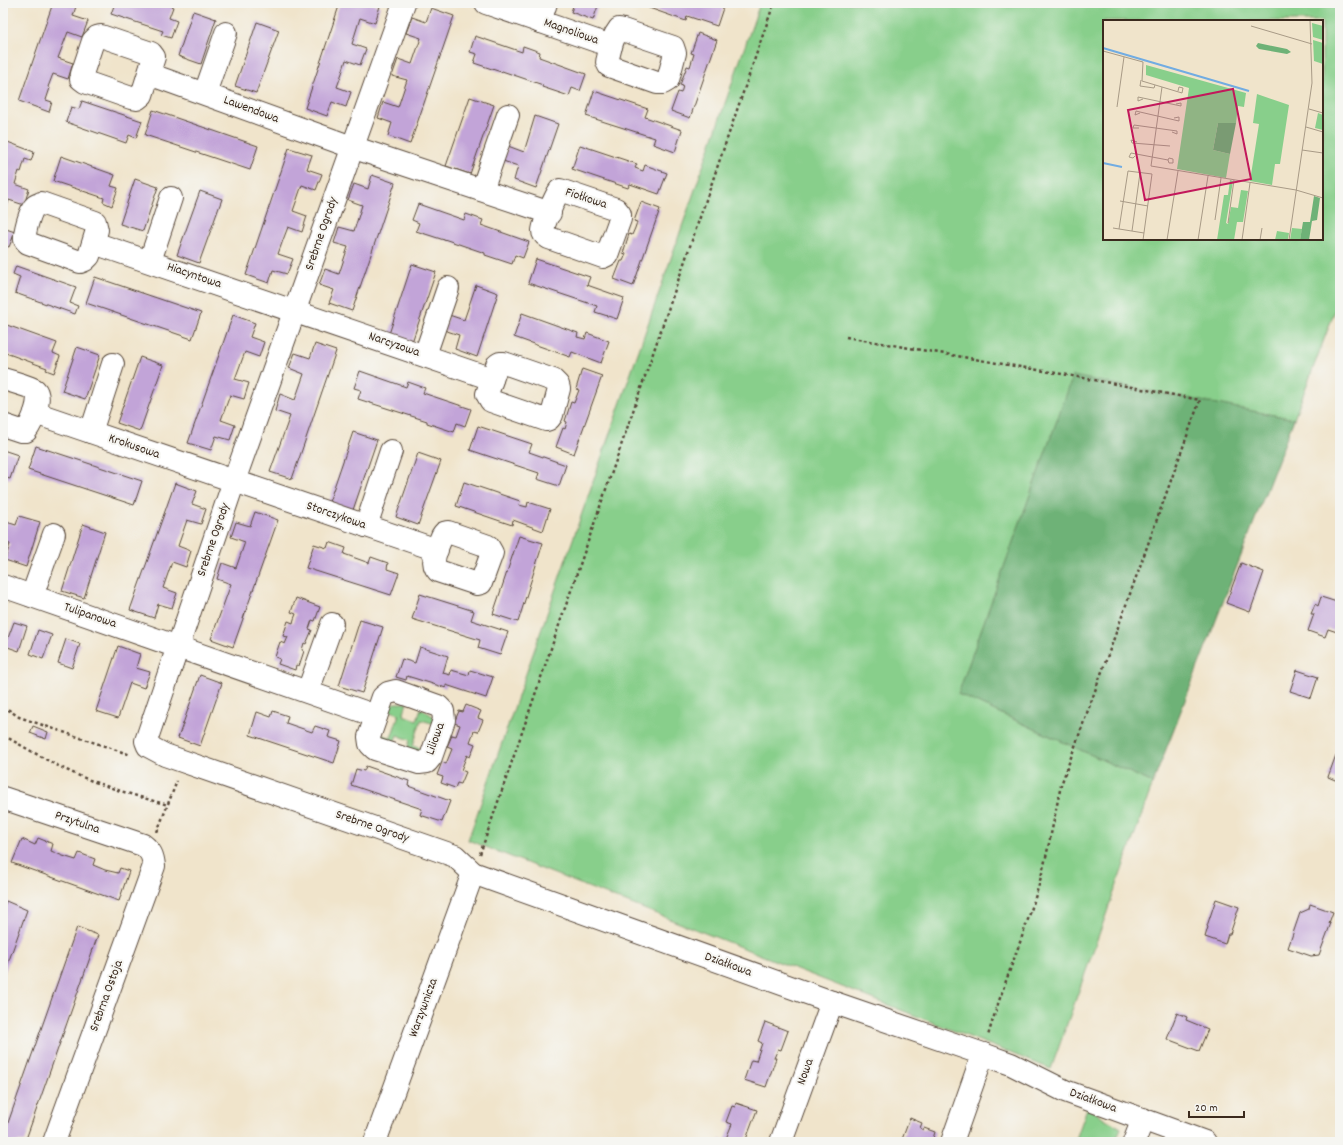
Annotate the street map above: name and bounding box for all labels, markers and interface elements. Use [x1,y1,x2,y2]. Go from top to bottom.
street label: Magnoliowa [541,14,602,51]
inset map [1103,20,1323,240]
street label: Lawendowa [221,91,282,129]
street label: Fiołkowa [563,183,610,215]
street label: Srebrne Ogrody [301,194,344,273]
street label: Hiacyntowa [164,258,225,295]
street label: Narcyzowa [366,327,423,363]
street label: Krokusowa [106,429,163,465]
street label: Storczykowa [304,497,369,535]
street label: Srebrne Ogrody [193,500,236,579]
street label: Tulipanowa [61,598,120,634]
street label: Liliowa [421,719,451,758]
street label: Przytulna [52,806,103,840]
street label: Srebrne Ogrody [333,806,412,849]
street label: Działkowa [702,948,755,983]
street label: Srebrna Ostoja [85,957,129,1034]
street label: Warzywnicza [405,975,444,1040]
street label: Nowa [793,1055,820,1088]
street label: Działkowa [1067,1084,1120,1119]
scale bar [1189,1093,1244,1119]
text: 20 m [1195,1100,1218,1117]

